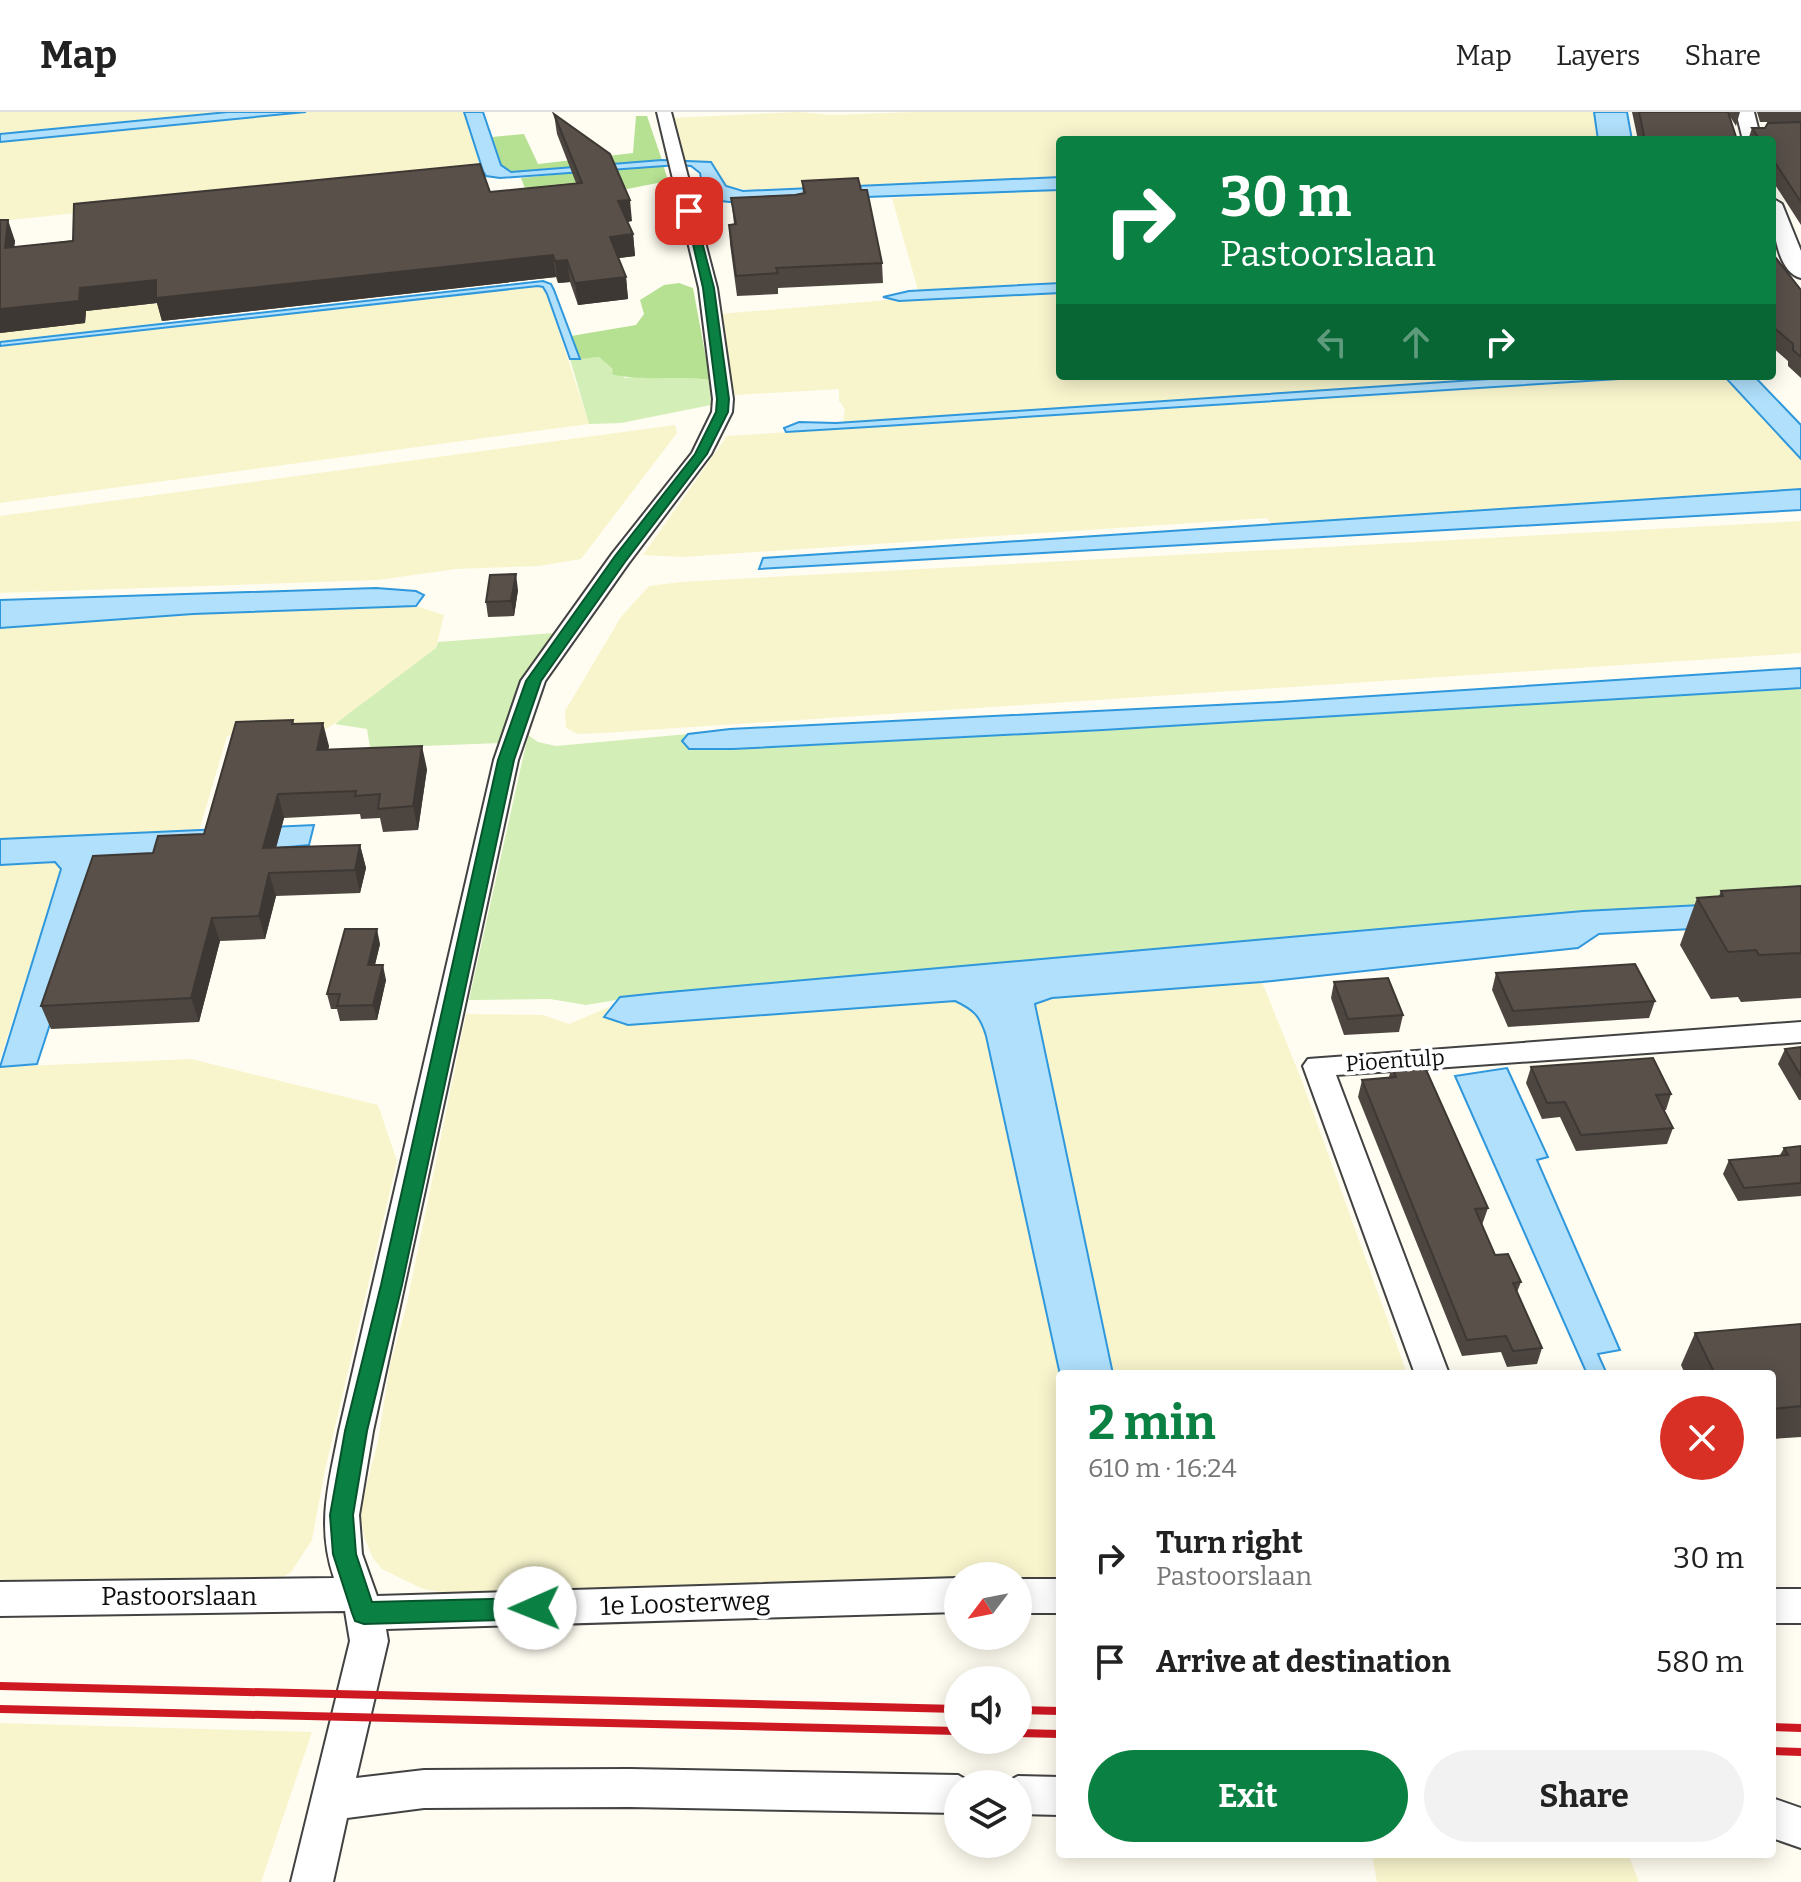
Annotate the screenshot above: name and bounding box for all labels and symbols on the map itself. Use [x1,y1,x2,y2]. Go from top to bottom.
pin [655,177,723,245]
street label: Pioentulp [1345,1044,1445,1077]
north arrow [944,1562,1032,1650]
position arrow [493,1566,577,1650]
street label: Pastoorslaan [101,1581,258,1612]
street label: 1e Loosterweg [599,1585,771,1622]

